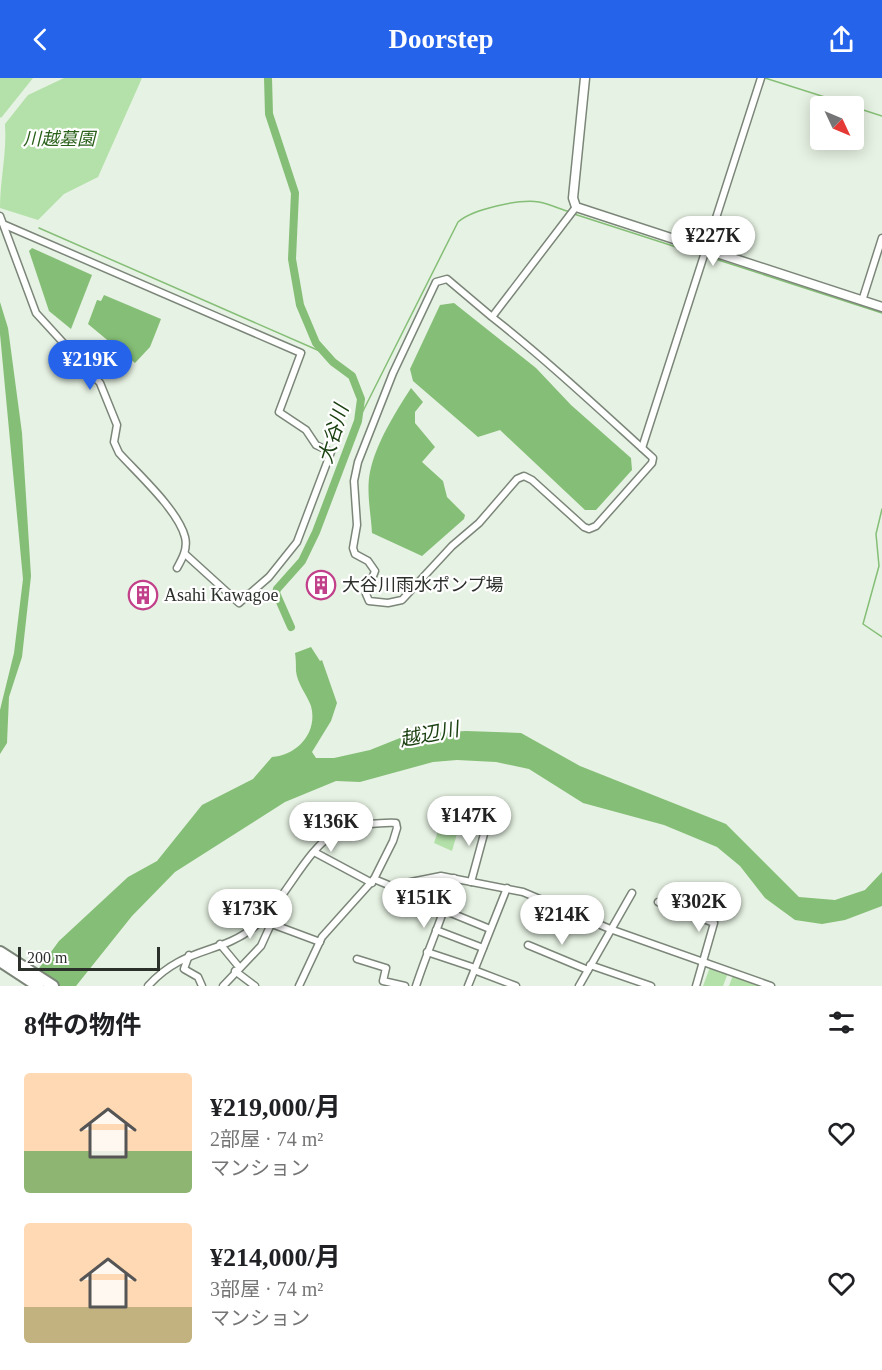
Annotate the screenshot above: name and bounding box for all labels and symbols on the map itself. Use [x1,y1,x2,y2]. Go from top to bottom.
north arrow [810,96,864,150]
park label: 川越墓園 [23,129,98,149]
pin: ¥227K [671,216,755,267]
pin: ¥219K [48,340,132,391]
water label: 大谷川 [314,400,353,466]
building icon: 大谷川雨水ポンプ場 [305,569,337,601]
place label: 大谷川雨水ポンプ場 [342,575,503,595]
building icon: Asahi Kawagoe [127,579,159,611]
place label: Asahi Kawagoe [164,585,278,605]
water label: 越辺川 [397,717,463,751]
pin: ¥147K [427,796,511,847]
pin: ¥136K [289,802,373,853]
pin: ¥151K [382,878,466,929]
pin: ¥302K [657,882,741,933]
pin: ¥173K [208,889,292,940]
pin: ¥214K [520,895,604,946]
scale bar [18,944,160,972]

